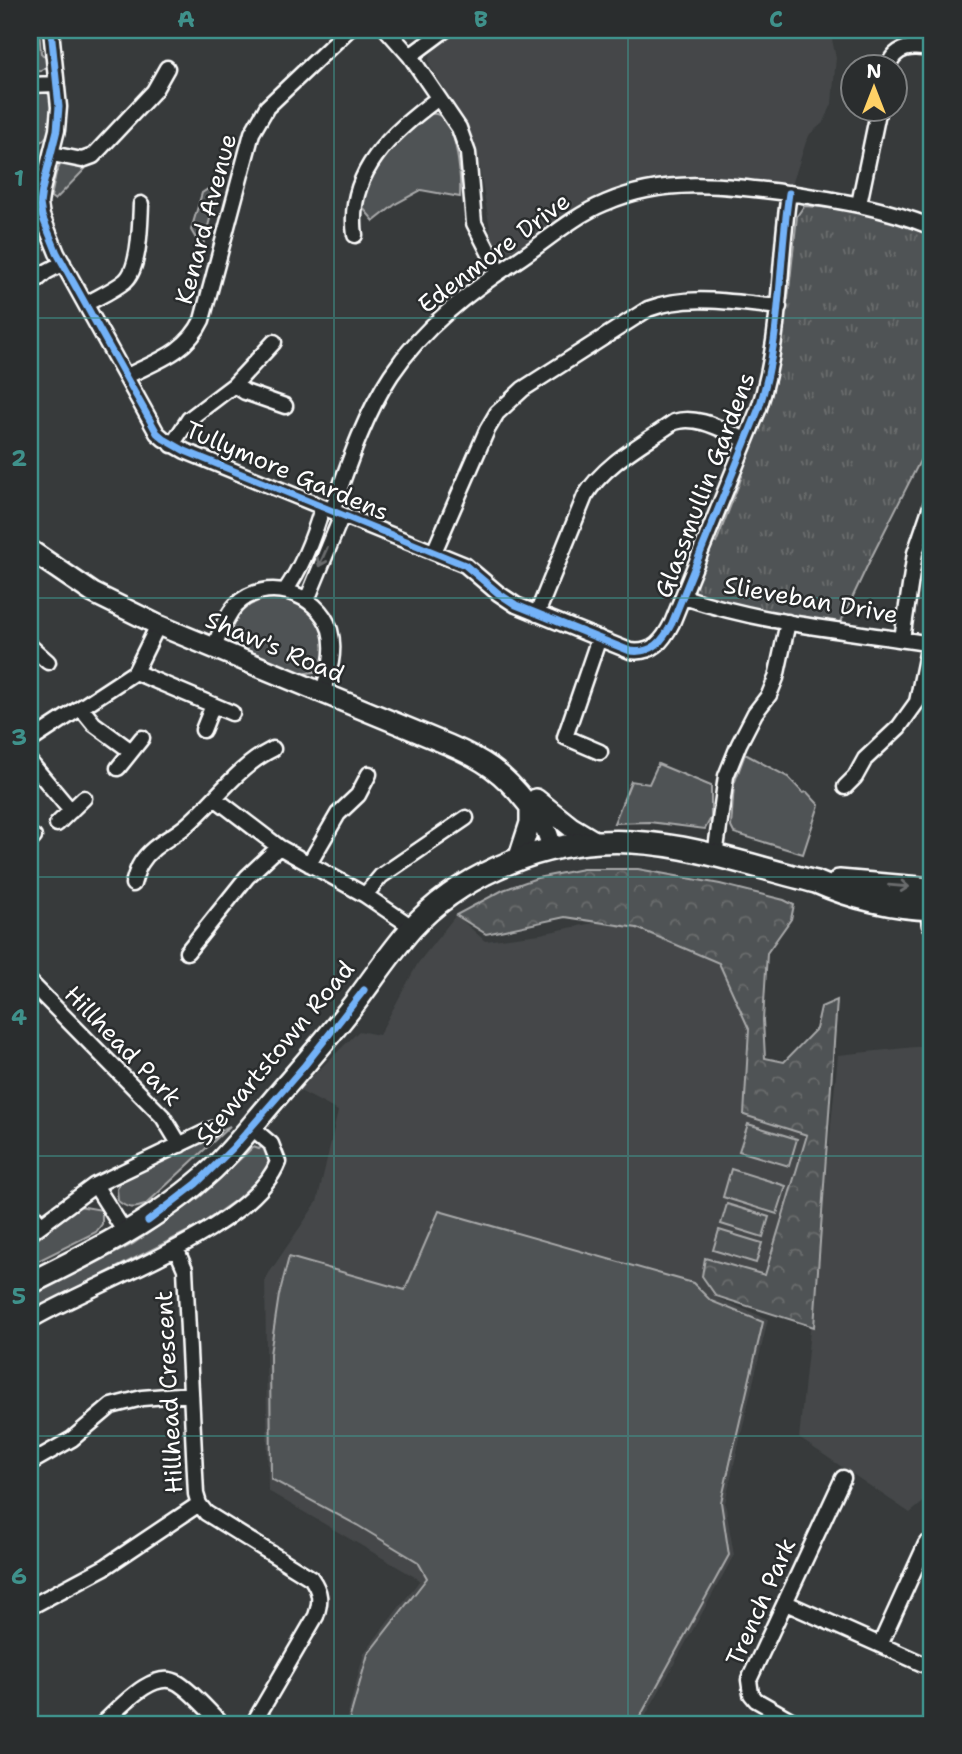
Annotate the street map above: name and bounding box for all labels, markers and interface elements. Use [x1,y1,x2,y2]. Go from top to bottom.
text: A [177,4,195,34]
text: B [474,4,488,34]
text: C [769,4,783,34]
north arrow [839,52,909,122]
text: N [866,59,882,84]
street label: Kenard Avenue [168,130,244,308]
text: 1 [14,163,24,193]
street label: Edenmore Drive [411,185,577,321]
street label: Glassmullin Gardens [647,368,763,602]
street label: Tullymore Gardens [180,414,394,528]
text: 2 [11,443,27,473]
one-way arrow [316,546,329,568]
street label: Slieveban Drive [721,569,901,631]
street label: Shaw's Road [201,603,349,691]
text: 3 [11,722,27,752]
one-way arrow [887,880,909,893]
street label: Stewartstown Road [188,954,362,1152]
street label: Hillhead Park [57,979,189,1113]
text: 4 [11,1002,27,1032]
text: 5 [12,1281,26,1311]
street label: Hillhead Crescent [148,1290,190,1494]
street label: Trench Park [719,1533,803,1671]
text: 6 [11,1561,27,1591]

